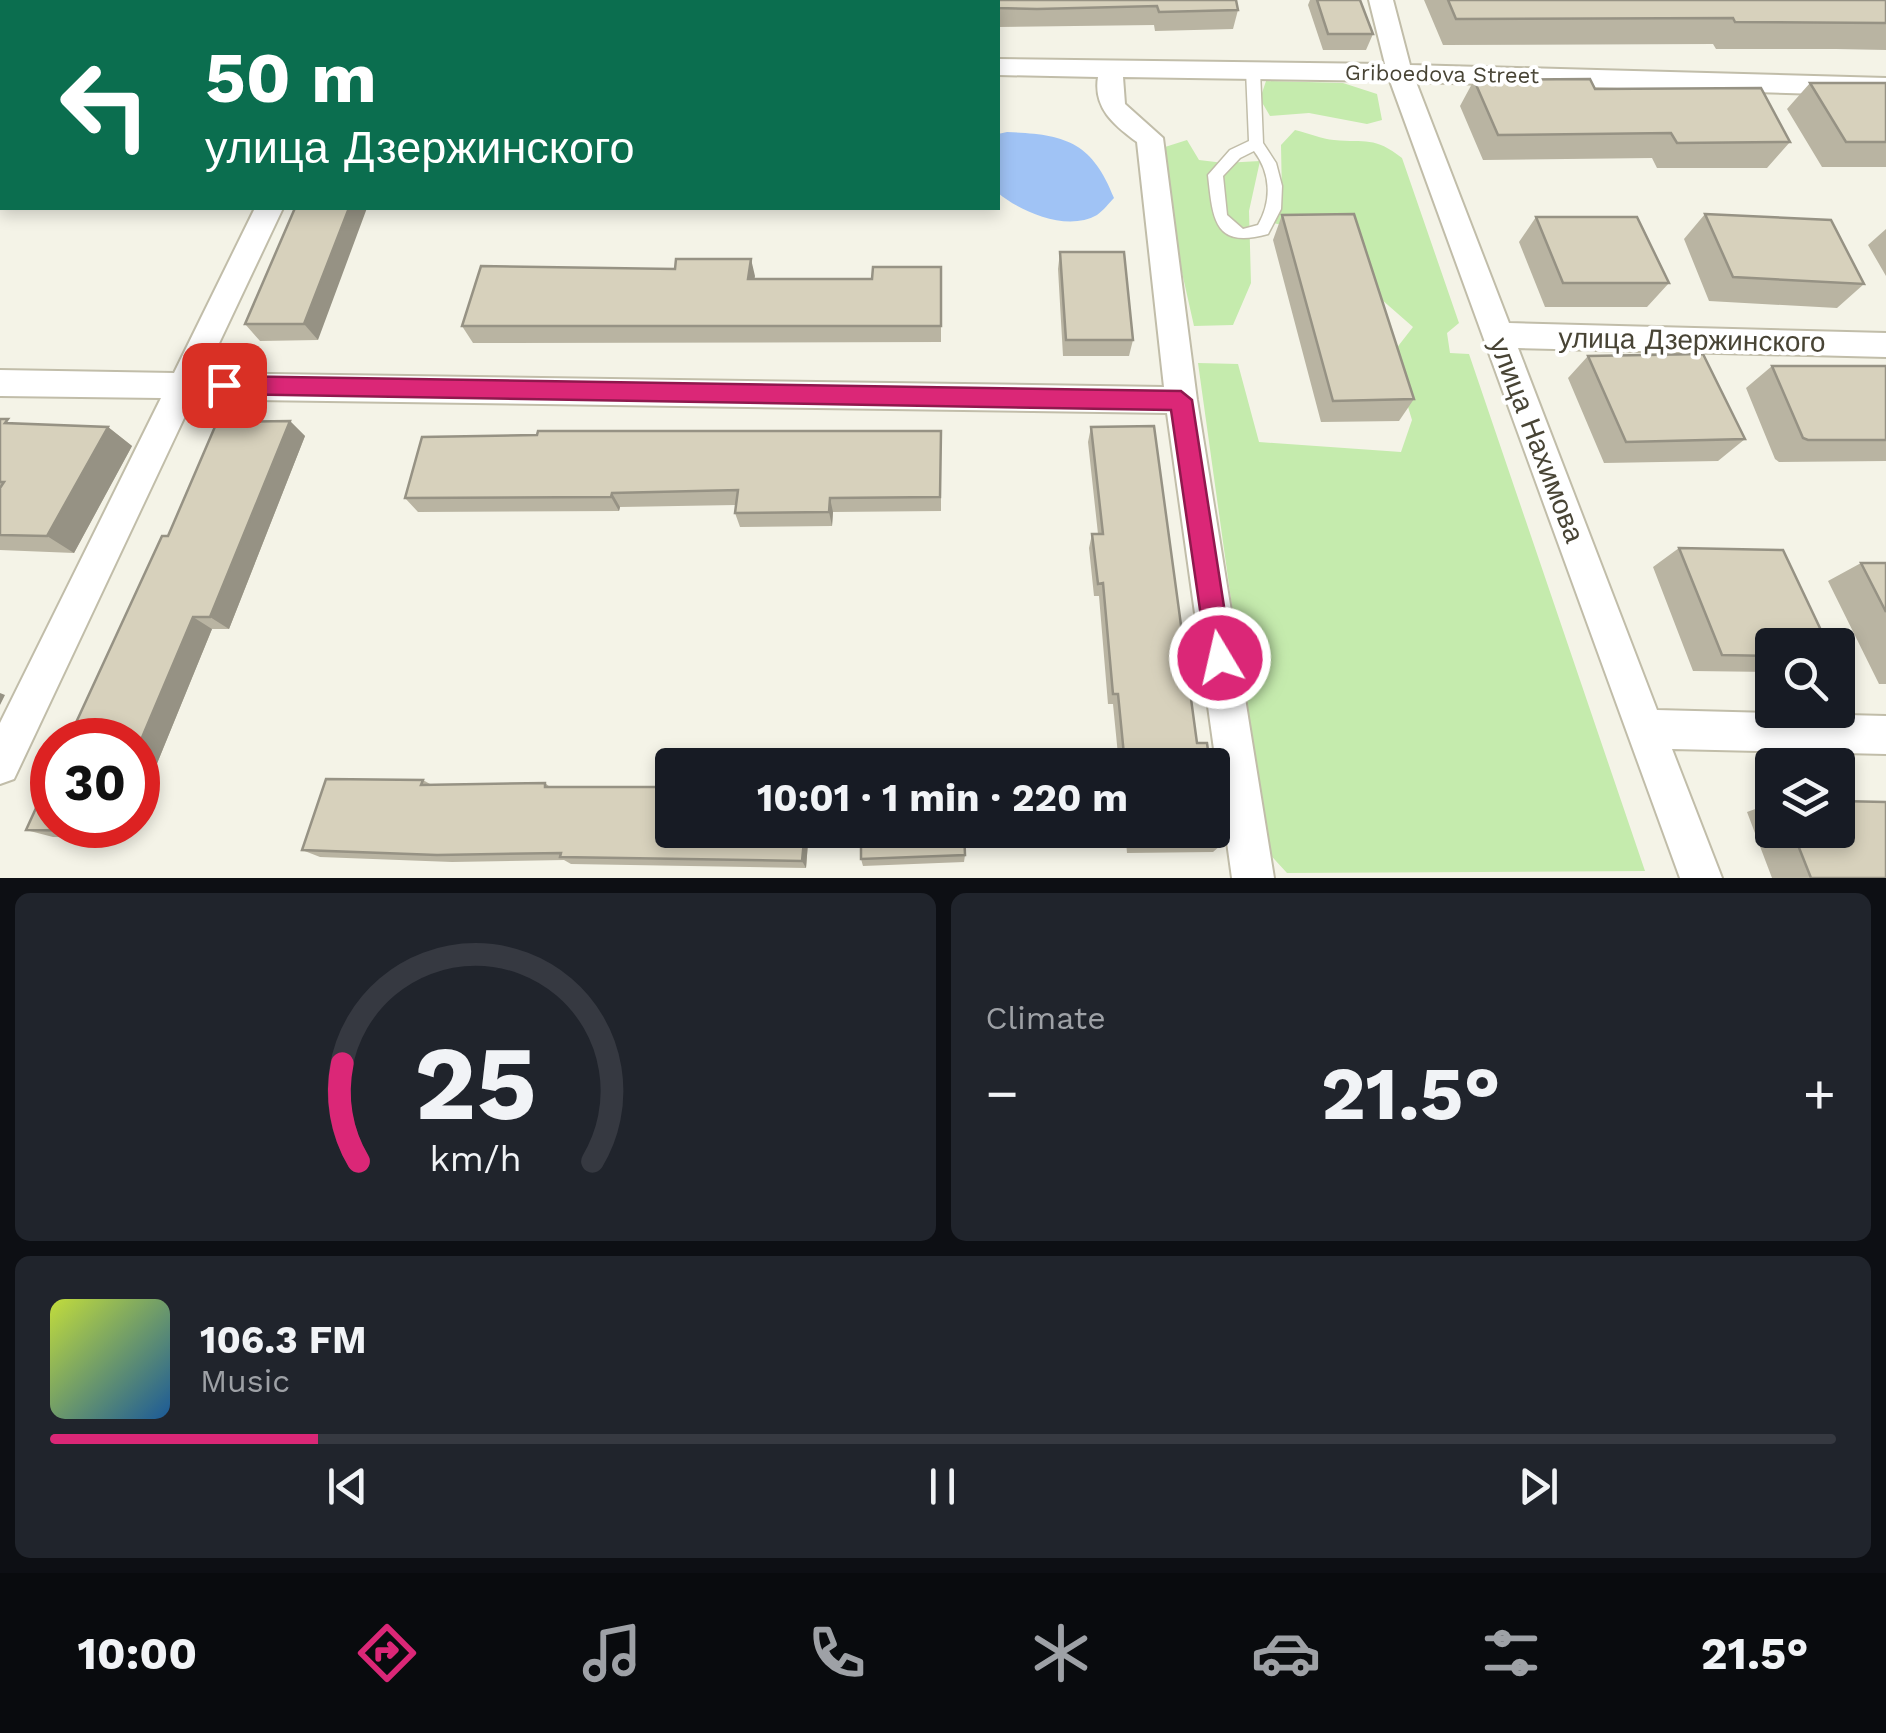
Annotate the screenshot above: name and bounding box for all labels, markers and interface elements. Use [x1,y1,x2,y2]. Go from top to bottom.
text: 50 m [205,37,377,119]
icon: left [40,40,170,170]
street label: Griboedova Street [1345,60,1539,88]
text: улица Дзержинского [205,121,634,174]
street label: улица Дзержинского [1558,321,1826,359]
street label: улица Нахимова [1483,333,1591,548]
pin [182,343,267,428]
icon: arrive [197,358,252,413]
position arrow [1168,606,1272,710]
map controls [1755,628,1855,848]
button: search [1755,628,1855,728]
speed limit sign: 30 [30,718,160,848]
button: layers [1755,748,1855,848]
text: 10:01 · 1 min · 220 m [757,776,1128,820]
text: Climate [986,999,1106,1037]
text: 25 [414,1022,537,1144]
text: 21.5° [1321,1049,1501,1137]
text: − [986,1061,1019,1125]
text: + [1803,1061,1836,1125]
text: km/h [429,1138,521,1180]
text: 106.3 FM [200,1318,367,1362]
text: Music [200,1362,290,1400]
icon: previous [320,1459,375,1514]
icon: pause [915,1459,970,1514]
icon: next [1511,1459,1566,1514]
icon: directions [352,1618,422,1688]
icon: music [577,1618,647,1688]
icon: phone [802,1618,872,1688]
icon: climate [1026,1618,1096,1688]
icon: car [1251,1618,1321,1688]
icon: filters [1476,1618,1546,1688]
text: 10:00 [77,1627,197,1680]
text: 21.5° [1701,1627,1809,1680]

